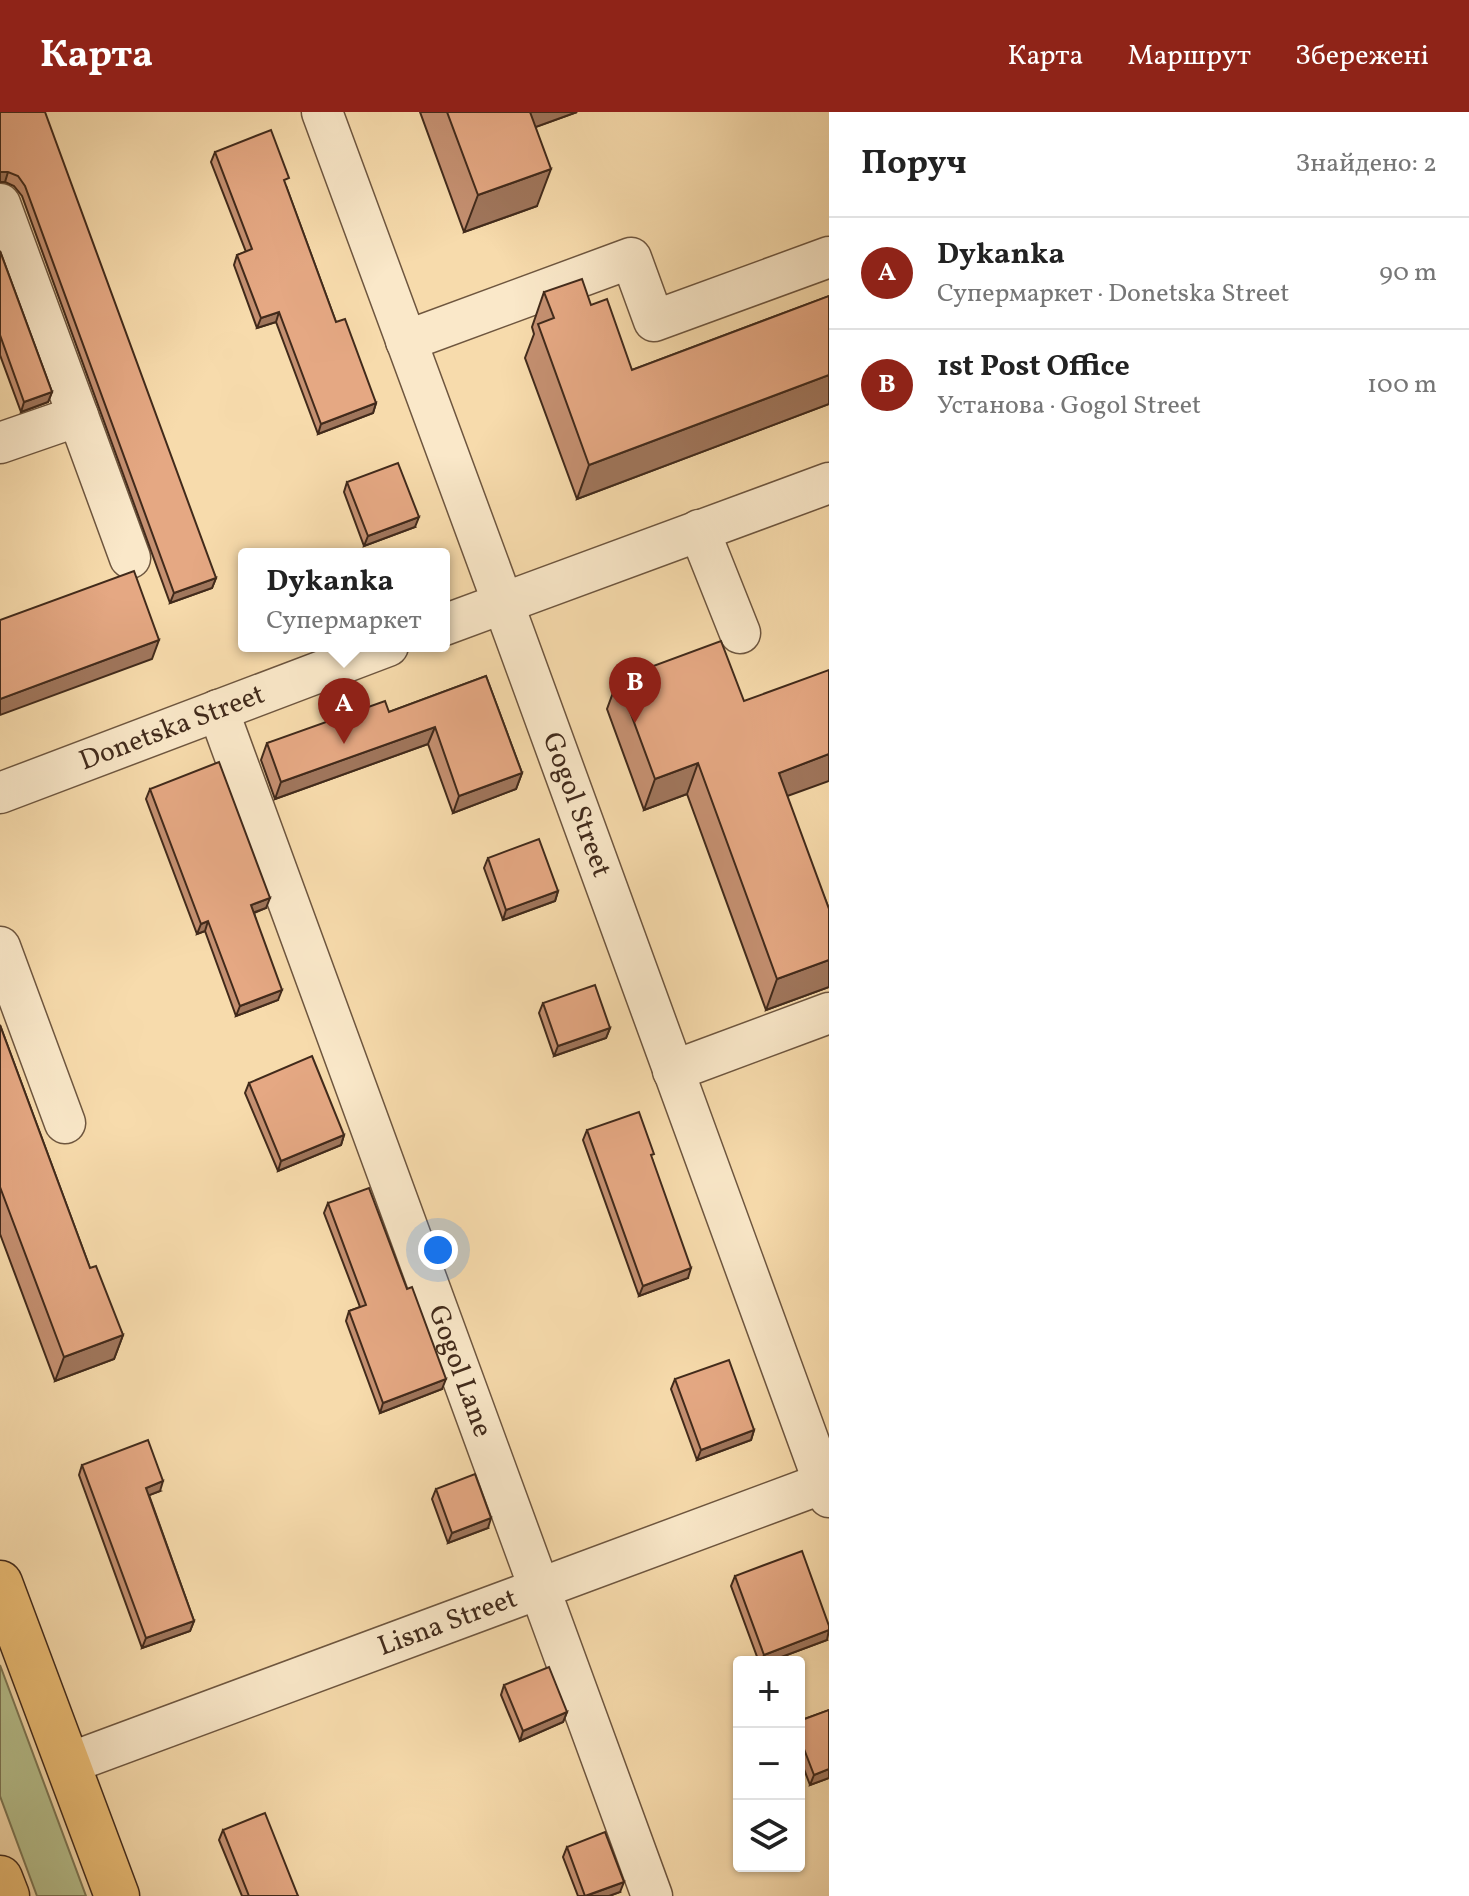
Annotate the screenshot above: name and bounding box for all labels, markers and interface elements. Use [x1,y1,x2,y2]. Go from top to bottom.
text: Карта [40,30,153,83]
text: Карта [1008,37,1083,76]
text: Маршрут [1127,37,1251,76]
text: Збережені [1295,37,1429,76]
text: Поруч [861,141,967,188]
text: Знайдено: 2 [1296,146,1437,182]
text: Dykanka [937,234,1065,276]
text: A [878,255,896,291]
text: 90 m [1379,255,1437,291]
text: Супермаркет · Donetska Street [937,276,1289,312]
text: 1st Post Office [937,346,1130,388]
text: B [878,367,896,403]
text: 100 m [1367,367,1437,403]
text: Установа · Gogol Street [937,388,1201,424]
popup [238,548,450,652]
text: Dykanka [266,561,394,603]
text: Супермаркет [266,603,422,639]
pin: B [609,657,661,723]
street label: Donetska Street [74,675,270,781]
pin: A [318,678,370,744]
street label: Gogol Street [532,727,621,883]
your location [418,1230,458,1270]
street label: Gogol Lane [418,1300,502,1443]
street label: Lisna Street [372,1579,523,1666]
map controls [733,1656,805,1872]
button: + [733,1656,805,1728]
button: − [733,1728,805,1800]
button: layers [733,1800,805,1872]

